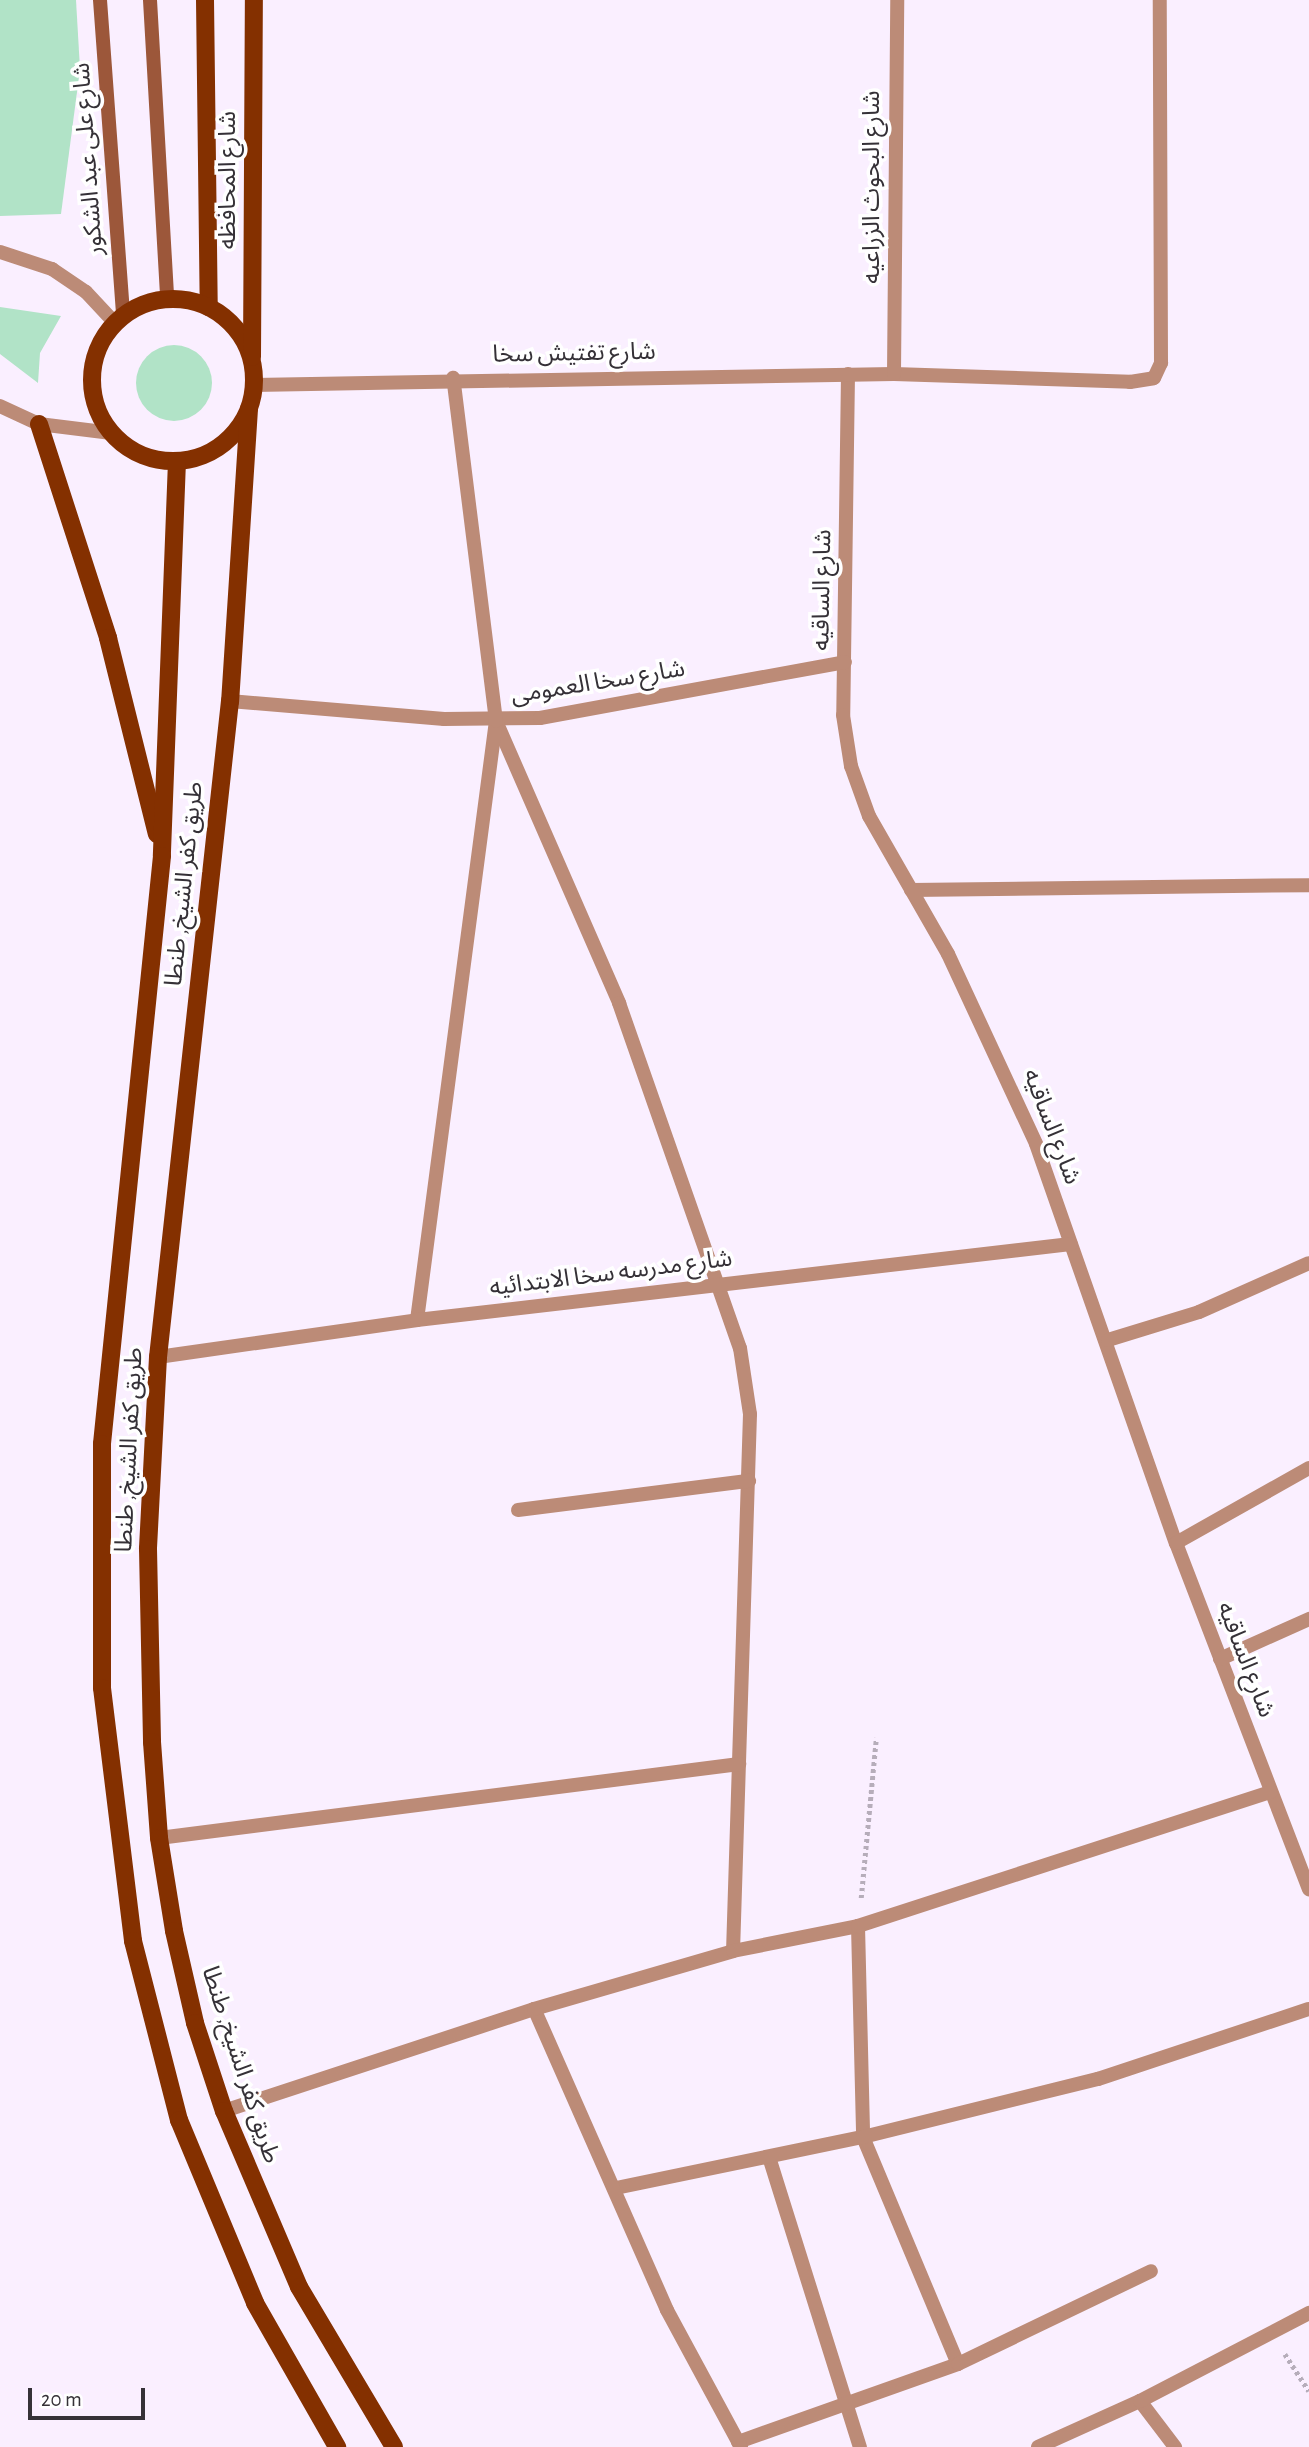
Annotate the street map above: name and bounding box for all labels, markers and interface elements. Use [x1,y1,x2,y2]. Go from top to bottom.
street label: شارع على عبد الشكور [68,62,110,256]
street label: شارع البحوث الزراعيه [859,90,887,284]
street label: شارع المحافظه [215,111,243,249]
street label: شارع تفتيش سخا [492,338,656,370]
street label: شارع الساقيه [808,529,838,651]
street label: شارع سخا العمومى [509,655,687,711]
street label: طريق كفر الشيخ, طنطا [160,780,210,988]
street label: شارع الساقيه [1016,1065,1086,1189]
street label: شارع مدرسه سخا الابتدائيه [488,1245,734,1303]
street label: طريق كفر الشيخ, طنطا [110,1347,150,1553]
street label: شارع الساقيه [1210,1598,1280,1722]
street label: طريق كفر الشيخ, طنطا [195,1963,285,2167]
scale bar [32,2374,149,2418]
text: 20 m [41,2389,82,2410]

